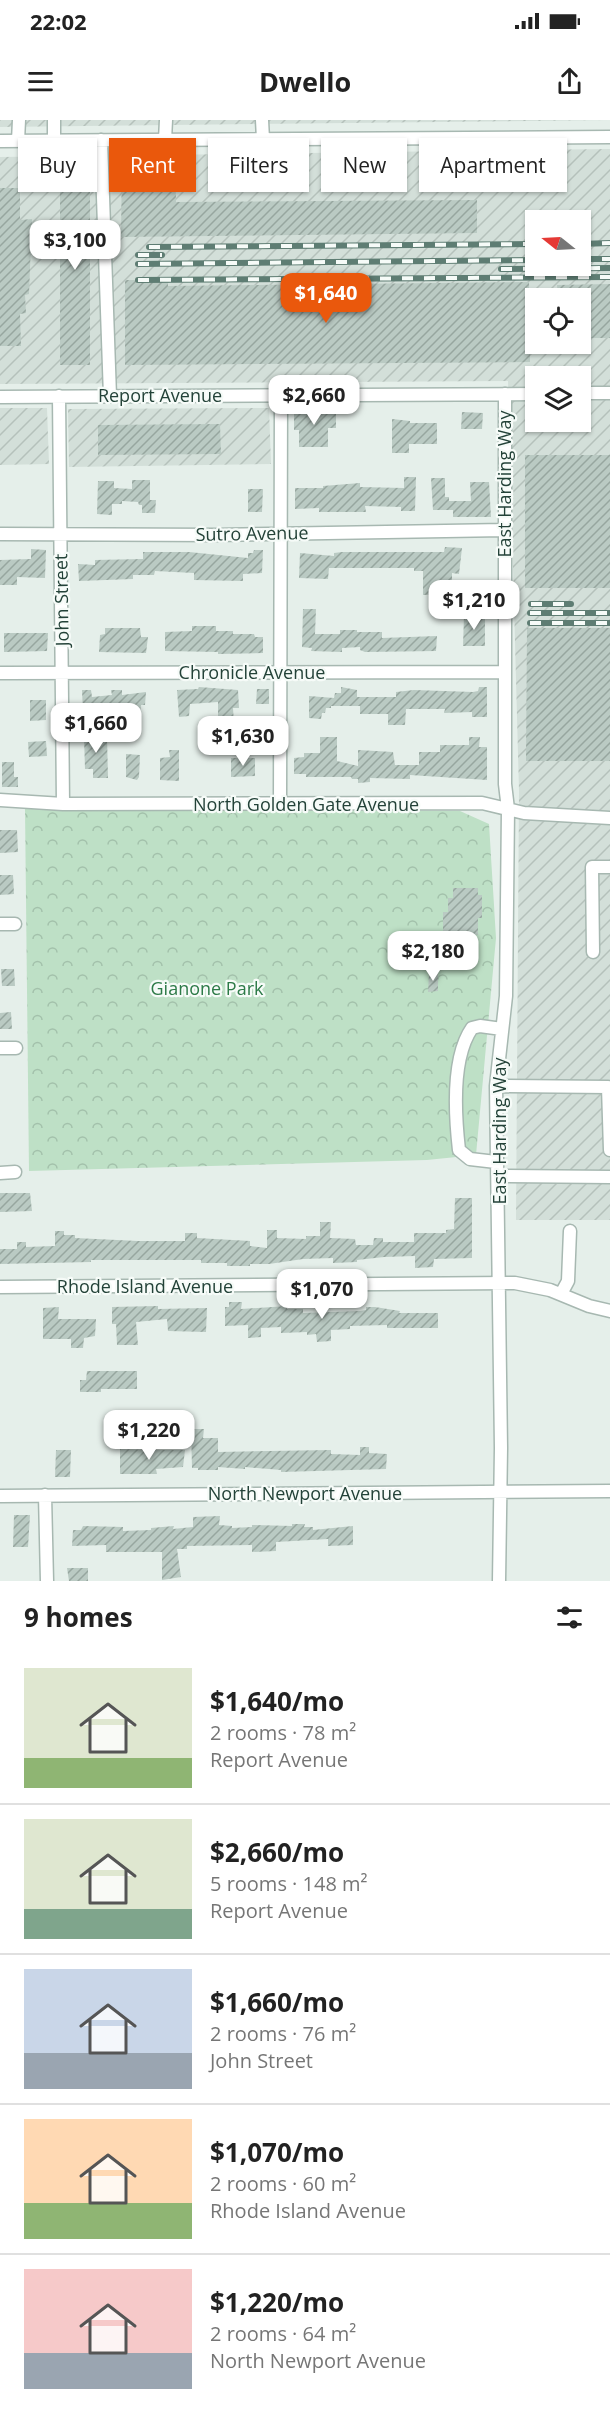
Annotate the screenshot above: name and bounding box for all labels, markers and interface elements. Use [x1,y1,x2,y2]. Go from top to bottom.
text: 22:02 [30,6,87,36]
text: Dwello [259,63,351,100]
icon: menu [24,65,57,98]
icon: share [553,65,586,98]
chip: Buy [18,138,97,192]
chip: Rent [109,138,196,192]
chip: Filters [208,138,309,192]
chip: New [321,138,407,192]
chip: Apartment [419,138,567,192]
north arrow [525,210,591,276]
map controls [525,210,591,432]
pin: $3,100 [26,220,124,271]
text: $3,100 [44,226,106,253]
pin: $1,640 [277,273,375,324]
text: $1,640 [295,279,357,306]
button: locate [525,288,591,354]
button: layers [525,366,591,432]
pin: $2,660 [265,375,363,426]
text: $2,660 [283,381,345,408]
street label: Report Avenue [98,383,222,407]
street label: East Harding Way [492,410,516,558]
street label: Sutro Avenue [195,520,309,546]
street label: John Street [48,553,74,649]
pin: $1,210 [425,580,523,631]
text: $1,210 [443,586,505,613]
street label: Chronicle Avenue [179,660,325,684]
pin: $1,660 [47,703,145,754]
text: $1,660 [65,709,127,736]
pin: $1,630 [194,716,292,767]
text: $1,630 [212,722,274,749]
street label: North Golden Gate Avenue [193,792,419,816]
pin: $2,180 [384,931,482,982]
text: $2,180 [402,937,464,964]
park label: Gianone Park [151,976,264,1000]
street label: East Harding Way [487,1057,511,1205]
pin: $1,070 [273,1269,371,1320]
street label: Rhode Island Avenue [57,1274,233,1298]
text: $1,070 [291,1275,353,1302]
pin: $1,220 [100,1410,198,1461]
text: $1,220 [118,1416,180,1443]
street label: North Newport Avenue [208,1481,402,1505]
text: 9 homes [24,1599,133,1635]
icon: filters [553,1601,586,1634]
text: $1,640/mo [210,1683,344,1719]
icon: home [72,1692,144,1764]
text: 2 rooms · 78 m² [210,1719,356,1746]
text: Report Avenue [210,1746,348,1773]
text: $2,660/mo [210,1834,344,1870]
icon: home [72,1843,144,1915]
text: 5 rooms · 148 m² [210,1870,368,1897]
text: Report Avenue [210,1897,348,1924]
text: $1,660/mo [210,1984,344,2020]
icon: home [72,1993,144,2065]
text: 2 rooms · 76 m² [210,2020,356,2047]
text: John Street [210,2047,313,2074]
text: $1,070/mo [210,2134,344,2170]
icon: home [72,2143,144,2215]
text: 2 rooms · 60 m² [210,2170,356,2197]
text: Rhode Island Avenue [210,2197,406,2224]
text: $1,220/mo [210,2284,344,2320]
icon: home [72,2293,144,2365]
text: 2 rooms · 64 m² [210,2320,356,2347]
text: North Newport Avenue [210,2347,426,2374]

